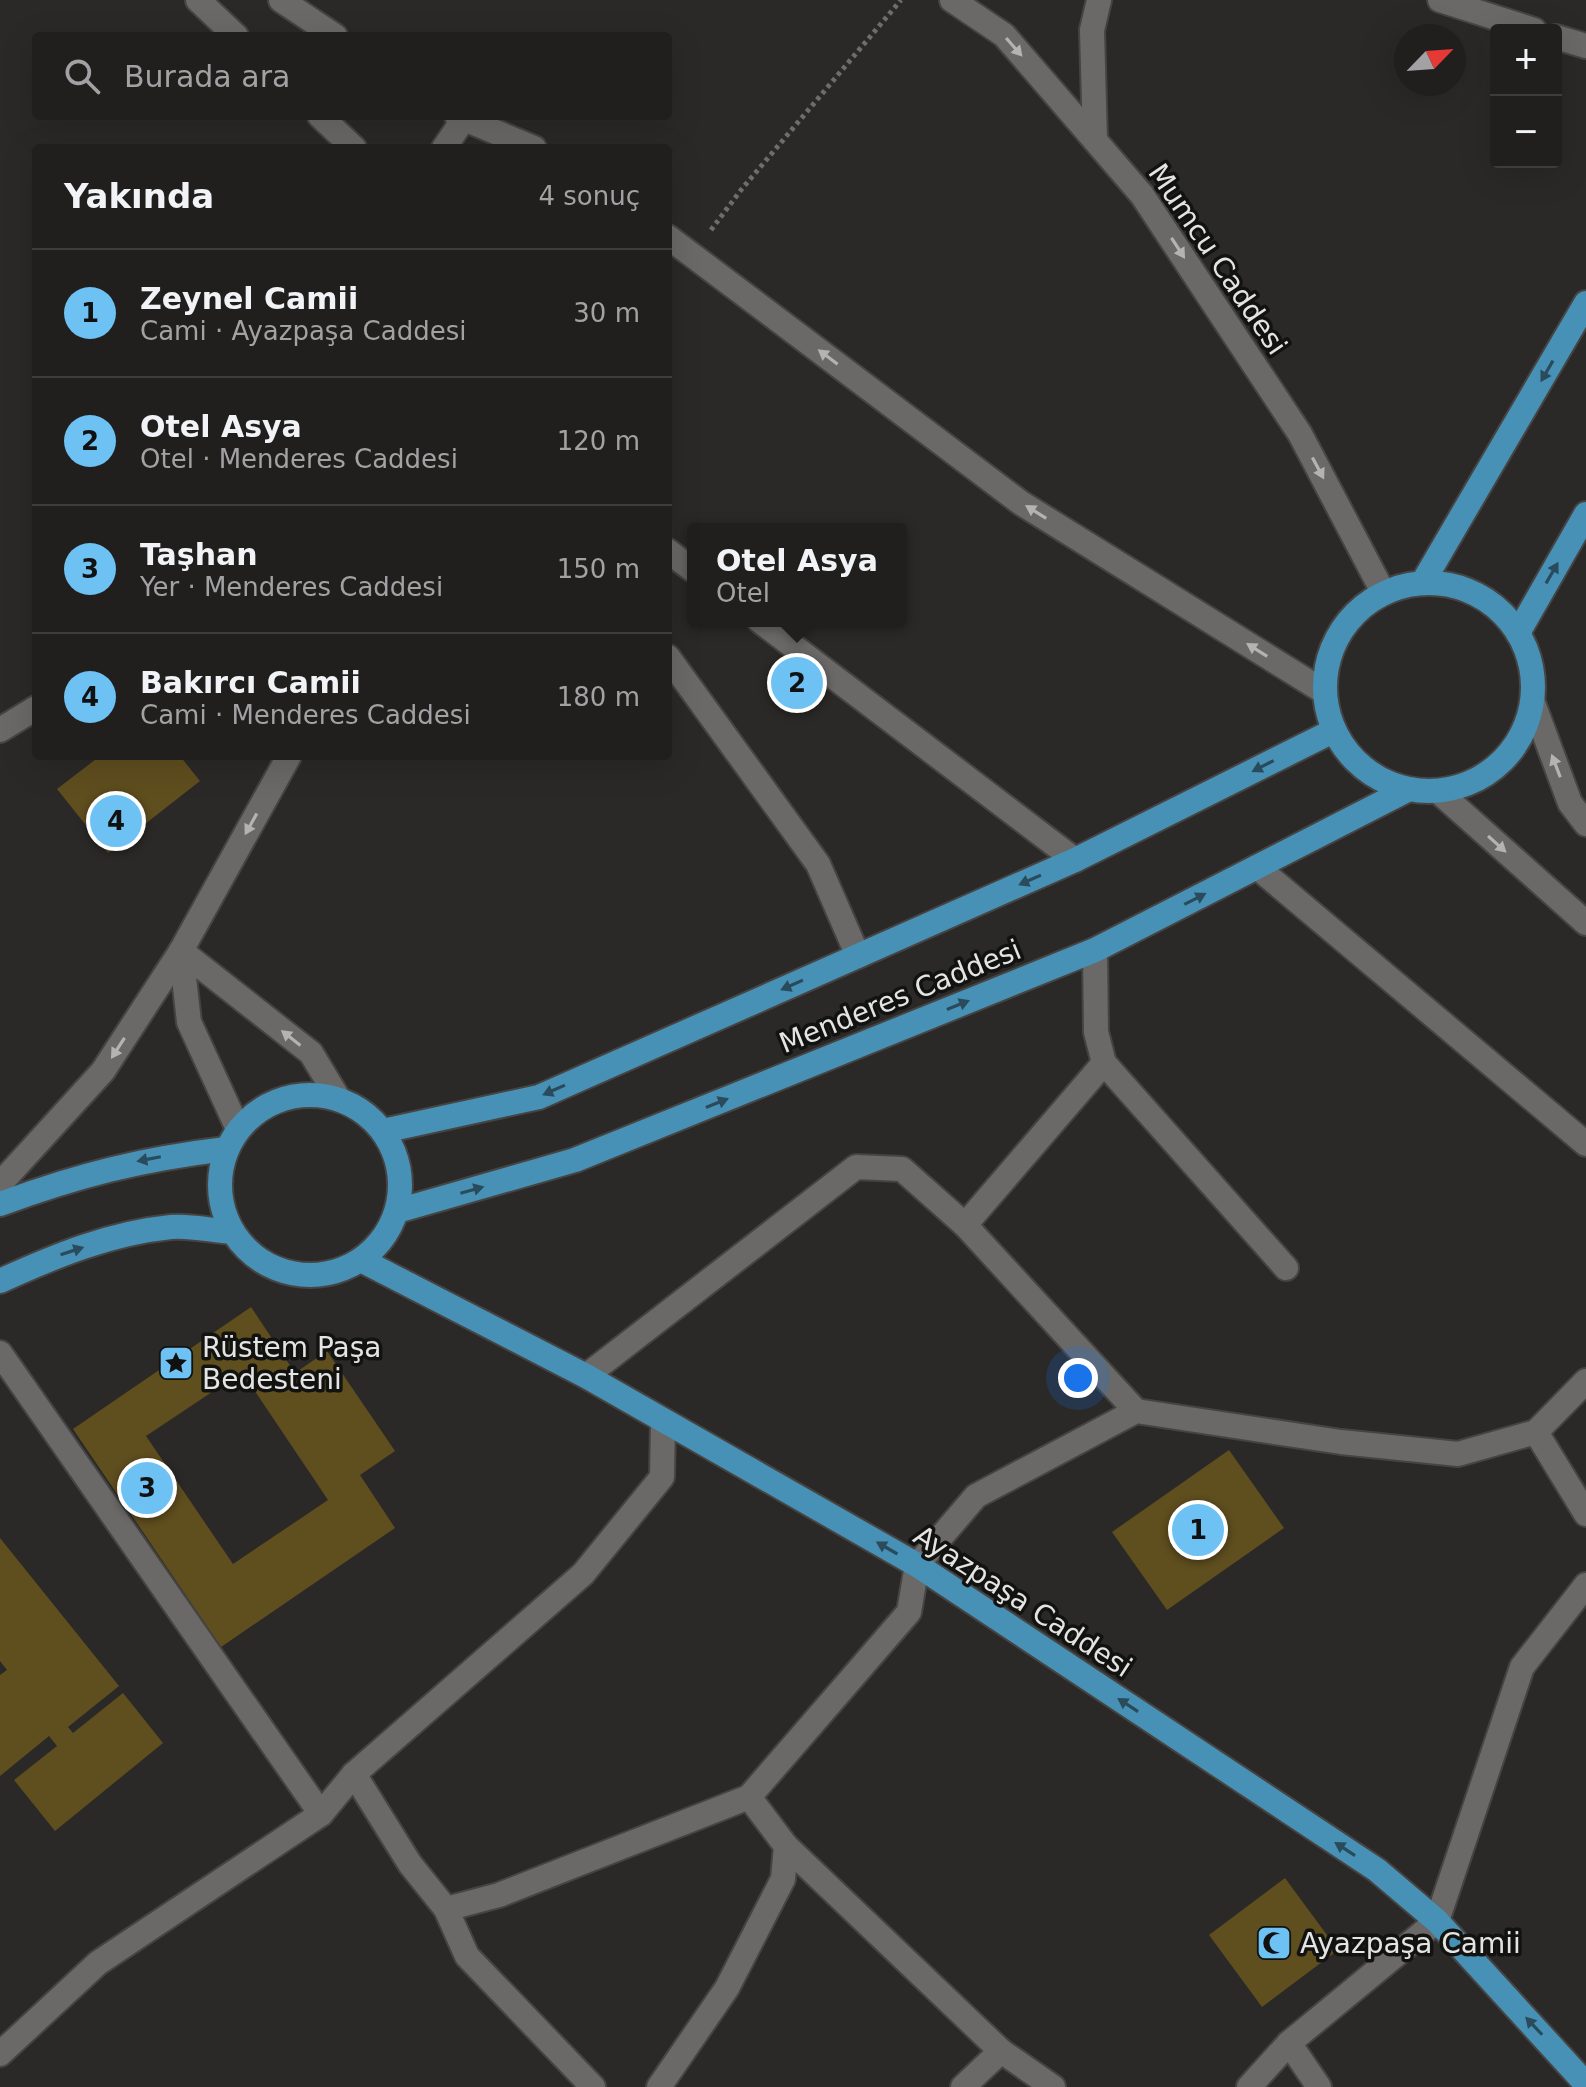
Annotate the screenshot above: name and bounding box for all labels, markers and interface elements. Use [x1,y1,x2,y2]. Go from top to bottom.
north arrow [1394,24,1466,96]
map controls [1490,24,1562,168]
button: + [1490,24,1562,96]
search box [32,32,672,120]
one-way arrow [1005,37,1023,56]
icon: search [60,54,104,98]
text: Burada ara [124,59,290,94]
button: − [1490,96,1562,168]
street label: Mumcu Caddesi [1142,158,1294,361]
text: Yakında [64,176,214,216]
text: 4 sonuç [538,181,640,211]
one-way arrow [1170,238,1185,259]
text: Zeynel Camii [140,281,358,316]
text: 1 [81,298,99,328]
text: 30 m [573,298,640,328]
text: Cami · Ayazpaşa Caddesi [140,316,466,346]
one-way arrow [818,349,838,365]
one-way arrow [1540,360,1554,382]
text: Otel Asya [140,409,302,444]
text: 2 [81,426,99,456]
text: 120 m [557,426,640,456]
text: Otel · Menderes Caddesi [140,444,458,474]
one-way arrow [1311,456,1324,479]
one-way arrow [1026,505,1047,520]
popup [687,523,907,627]
text: Taşhan [140,537,258,572]
text: Otel Asya [716,543,878,578]
text: 3 [81,554,99,584]
text: 150 m [557,554,640,584]
one-way arrow [1545,562,1559,584]
text: Yer · Menderes Caddesi [140,572,443,602]
text: Otel [716,578,770,608]
one-way arrow [1246,643,1268,657]
pin: 2 [771,653,823,713]
text: Bakırcı Camii [140,665,361,700]
text: 4 [81,682,99,712]
text: 180 m [557,682,640,712]
text: Cami · Menderes Caddesi [140,700,471,730]
one-way arrow [1549,753,1562,777]
one-way arrow [1252,759,1275,772]
pin: 4 [90,791,142,851]
one-way arrow [244,813,258,835]
one-way arrow [1488,835,1507,853]
one-way arrow [1018,873,1041,887]
one-way arrow [1183,892,1206,905]
street label: Menderes Caddesi [775,933,1026,1060]
one-way arrow [780,979,804,992]
one-way arrow [946,999,970,1012]
one-way arrow [281,1030,301,1046]
one-way arrow [111,1037,126,1058]
one-way arrow [542,1084,566,1097]
one-way arrow [705,1096,729,1109]
one-way arrow [136,1153,161,1166]
one-way arrow [460,1183,485,1195]
one-way arrow [60,1244,84,1256]
place label: Rüstem Paşa Bedesteni [202,1331,381,1396]
place icon: Rüstem Paşa Bedesteni [157,1344,195,1382]
your location [1058,1358,1098,1398]
pin: 3 [121,1458,173,1518]
pin: 1 [1172,1500,1224,1560]
street label: Ayazpaşa Caddesi [908,1519,1138,1684]
one-way arrow [876,1541,898,1555]
one-way arrow [1117,1698,1139,1713]
one-way arrow [1334,1842,1356,1856]
mosque icon: Ayazpaşa Camii [1255,1924,1293,1962]
place label: Ayazpaşa Camii [1300,1927,1521,1960]
one-way arrow [1525,2016,1543,2035]

